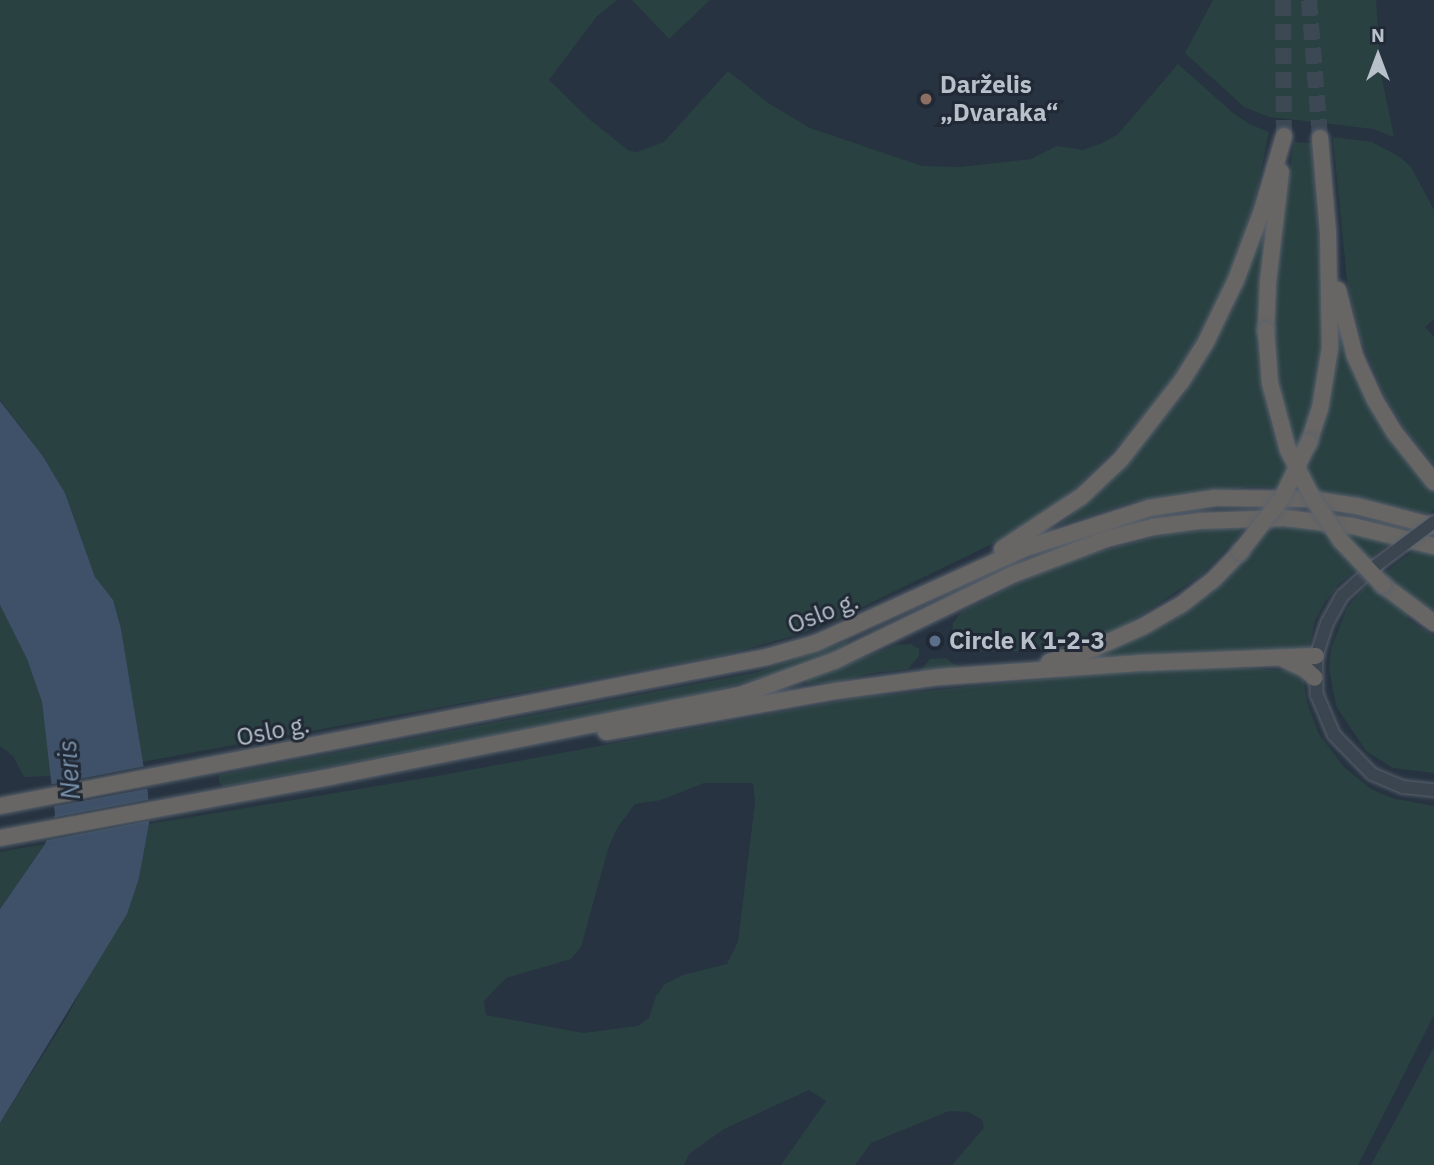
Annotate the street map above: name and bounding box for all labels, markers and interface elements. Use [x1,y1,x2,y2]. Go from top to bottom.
north arrow [1343,21,1413,91]
text: N [1371,23,1385,47]
place label: Darželis „Dvaraka“ [940,71,1059,127]
marker: Darželis „Dvaraka“ [918,91,934,107]
street label: Oslo g. [783,586,863,640]
place label: Circle K 1-2-3 [949,627,1105,655]
marker: Circle K 1-2-3 [927,633,943,649]
street label: Oslo g. [234,710,312,752]
water label: Neris [51,739,87,801]

